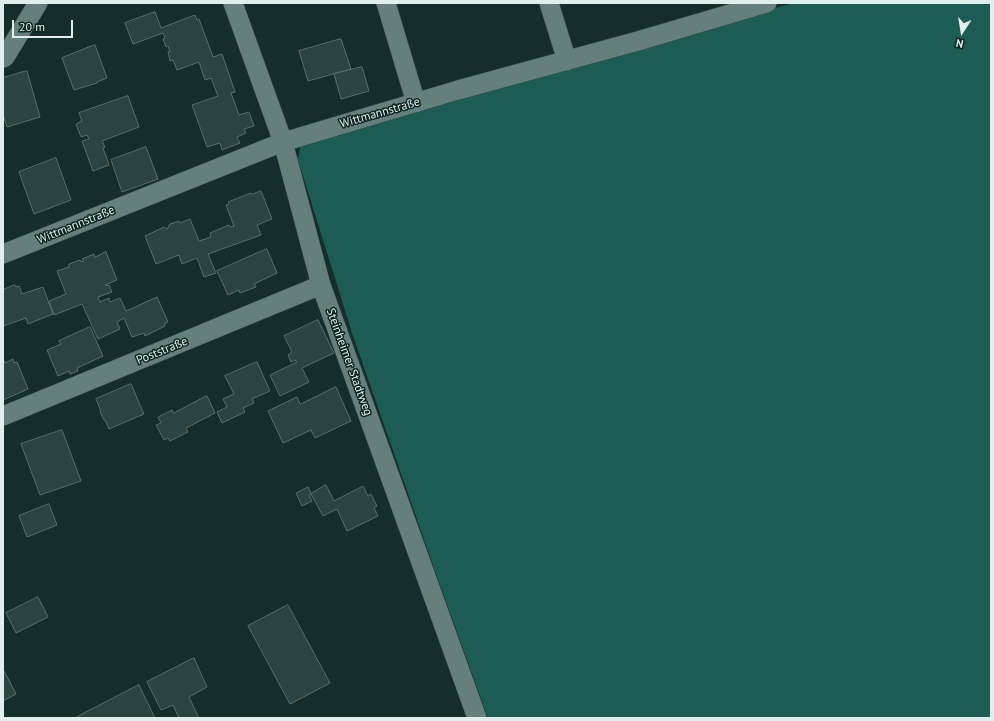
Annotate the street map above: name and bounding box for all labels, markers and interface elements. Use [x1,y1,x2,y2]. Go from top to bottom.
scale bar [14,12,75,38]
north arrow [942,12,982,52]
text: 20 m [19,19,45,34]
text: N [955,36,965,51]
street label: Wittmannstraße [338,95,422,131]
street label: Wittmannstraße [35,203,117,247]
street label: Steinheimer Stadtweg [323,306,375,418]
street label: Poststraße [134,334,190,368]

